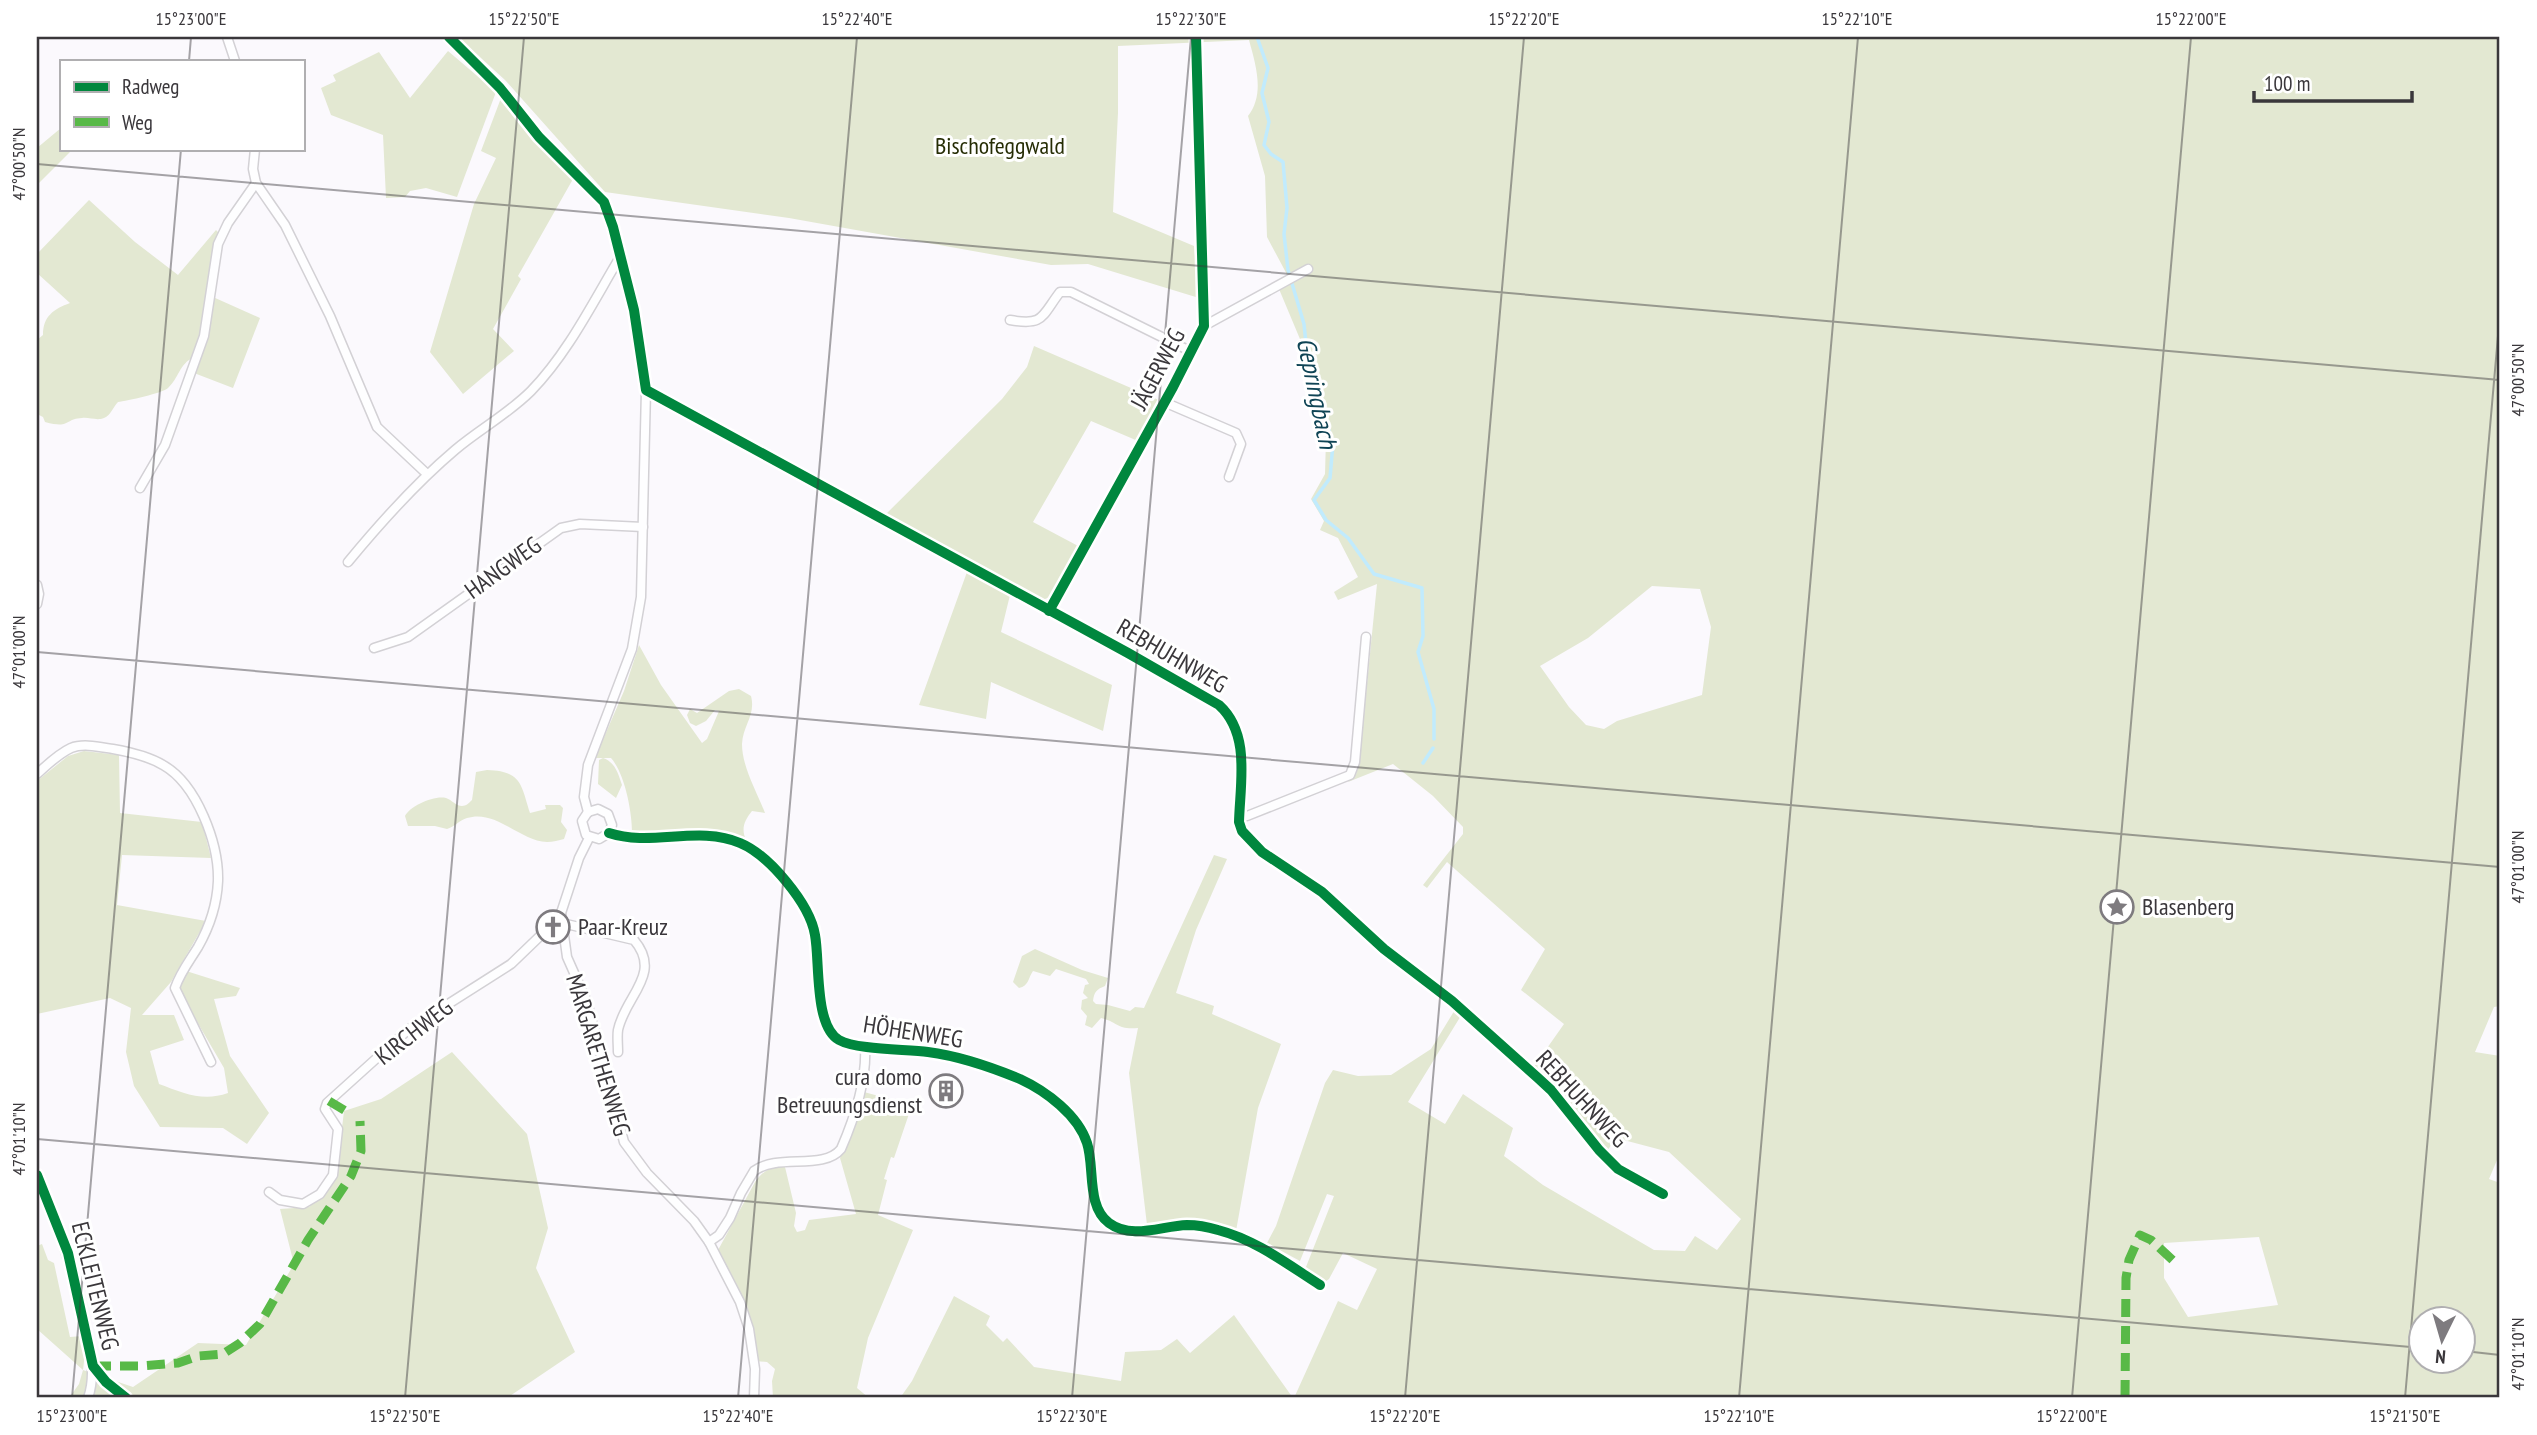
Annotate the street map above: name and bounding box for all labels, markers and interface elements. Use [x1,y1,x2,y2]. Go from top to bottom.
text: 15°23'00"E [156,7,226,30]
text: 15°22'50"E [489,7,559,30]
text: 15°22'40"E [822,7,892,30]
text: 15°22'30"E [1156,7,1226,30]
text: 15°22'20"E [1489,7,1559,30]
text: 15°22'10"E [1822,7,1892,30]
text: 15°22'00"E [2156,7,2226,30]
legend [60,60,304,150]
scale bar [2254,60,2411,104]
text: 100 m [2264,70,2310,97]
text: Radweg [122,73,179,100]
text: Weg [122,109,153,136]
text: 47°00'50"N [7,128,30,200]
park label: Bischofeggwald [935,130,1065,161]
street label: JÄGERWEG [1123,323,1192,416]
water label: Gepringbach [1290,334,1346,453]
text: 47°00'50"N [2506,344,2529,416]
street label: HANGWEG [458,529,547,606]
street label: REBHUHNWEG [1111,612,1233,700]
text: 47°01'00"N [7,616,30,688]
text: 47°01'00"N [2506,831,2529,903]
place icon: Blasenberg [2098,888,2136,926]
place label: Blasenberg [2142,891,2234,922]
church icon: Paar-Kreuz [534,908,572,946]
place label: Paar-Kreuz [578,911,668,942]
street label: MARGARETHENWEG [559,970,638,1139]
street label: KIRCHWEG [369,992,459,1072]
street label: HÖHENWEG [861,1008,965,1055]
street label: REBHUHNWEG [1529,1043,1635,1154]
place label: cura domo Betreuungsdienst [777,1061,922,1120]
building icon: cura domo Betreuungsdienst [927,1072,965,1110]
text: 47°01'10"N [7,1103,30,1175]
street label: ECKLEITENWEG [65,1219,126,1353]
north arrow [2408,1306,2478,1376]
text: 47°01'10"N [2506,1318,2529,1390]
text: N [2434,1345,2447,1369]
text: 15°23'00"E [37,1404,107,1427]
text: 15°22'50"E [370,1404,440,1427]
text: 15°22'40"E [703,1404,773,1427]
text: 15°22'30"E [1037,1404,1107,1427]
text: 15°22'20"E [1370,1404,1440,1427]
text: 15°22'10"E [1704,1404,1774,1427]
text: 15°22'00"E [2037,1404,2107,1427]
text: 15°21'50"E [2370,1404,2440,1427]

